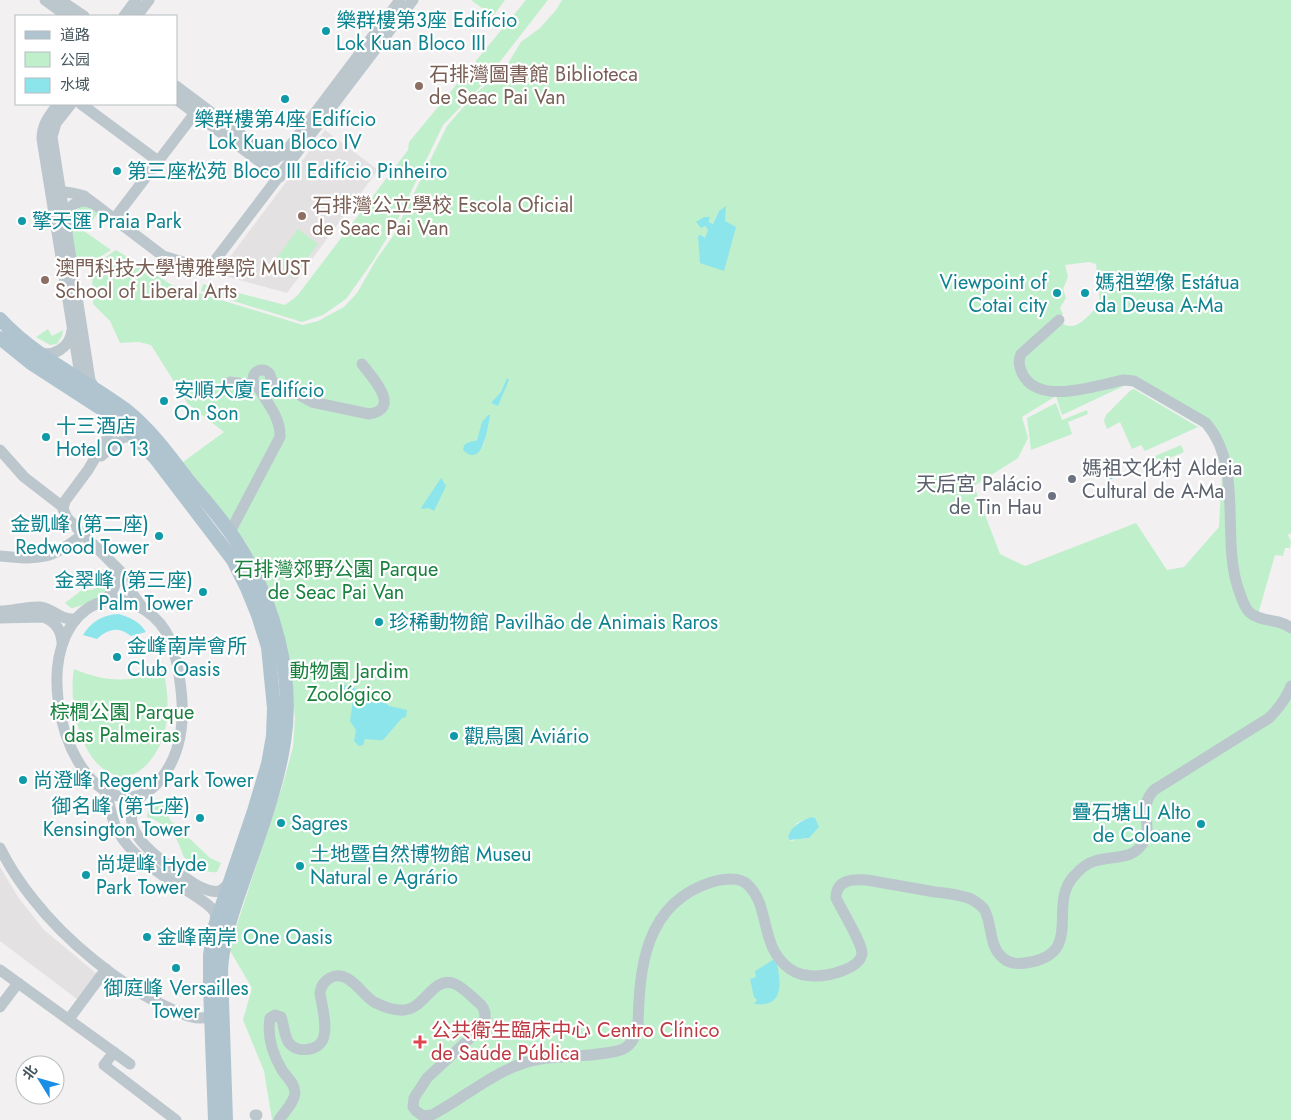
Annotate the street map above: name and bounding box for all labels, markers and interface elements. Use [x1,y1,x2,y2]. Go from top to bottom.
place label: 樂群樓第3座 Edifício Lok Kuan Bloco III [336,6,517,58]
legend [15,15,178,105]
text: 道路 [60,24,90,46]
marker: 樂群樓第3座 Edifício Lok Kuan Bloco III [320,25,332,37]
text: 公园 [60,49,90,71]
place label: 石排灣圖書館 Biblioteca de Seac Pai Van [429,60,638,112]
text: 水域 [60,74,90,96]
marker: 石排灣圖書館 Biblioteca de Seac Pai Van [413,80,425,92]
marker: 樂群樓第4座 Edifício Lok Kuan Bloco IV [279,93,291,105]
place label: 樂群樓第4座 Edifício Lok Kuan Bloco IV [194,105,376,157]
place label: 第三座松苑 Bloco III Edifício Pinheiro [127,157,447,186]
marker: 第三座松苑 Bloco III Edifício Pinheiro [111,165,123,177]
place label: 石排灣公立學校 Escola Oficial de Seac Pai Van [312,191,573,243]
place label: 擎天匯 Praia Park [32,207,182,236]
marker: 石排灣公立學校 Escola Oficial de Seac Pai Van [296,210,308,222]
marker: 擎天匯 Praia Park [16,215,28,227]
place label: 澳門科技大學博雅學院 MUST School of Liberal Arts [55,254,311,306]
place label: Viewpoint of Cotai city [940,268,1048,320]
place label: 媽祖塑像 Estátua da Deusa A-Ma [1095,268,1239,320]
marker: 澳門科技大學博雅學院 MUST School of Liberal Arts [39,274,51,286]
marker: Viewpoint of Cotai city [1051,287,1063,299]
marker: 媽祖塑像 Estátua da Deusa A-Ma [1079,287,1091,299]
place label: 安順大廈 Edifício On Son [174,376,324,428]
marker: 安順大廈 Edifício On Son [158,395,170,407]
place label: 十三酒店 Hotel O 13 [56,412,149,464]
marker: 十三酒店 Hotel O 13 [40,431,52,443]
place label: 媽祖文化村 Aldeia Cultural de A-Ma [1082,454,1242,506]
place label: 天后宮 Palácio de Tin Hau [916,470,1042,522]
marker: 媽祖文化村 Aldeia Cultural de A-Ma [1066,473,1078,485]
marker: 天后宮 Palácio de Tin Hau [1046,490,1058,502]
place label: 金凱峰 (第二座) Redwood Tower [11,510,149,562]
marker: 金凱峰 (第二座) Redwood Tower [153,530,165,542]
park label: 石排灣郊野公園 Parque de Seac Pai Van [234,555,438,607]
place label: 金翠峰 (第三座) Palm Tower [55,566,193,618]
marker: 金翠峰 (第三座) Palm Tower [197,586,209,598]
place label: 珍稀動物館 Pavilhão de Animais Raros [389,608,718,637]
marker: 珍稀動物館 Pavilhão de Animais Raros [373,616,385,628]
place label: 金峰南岸會所 Club Oasis [127,632,247,684]
marker: 金峰南岸會所 Club Oasis [111,651,123,663]
park label: 動物園 Jardim Zoológico [289,657,409,709]
park label: 棕櫚公園 Parque das Palmeiras [50,698,194,750]
place label: 觀鳥園 Aviário [464,722,589,751]
marker: 觀鳥園 Aviário [448,730,460,742]
place label: 尚澄峰 Regent Park Tower [33,766,254,795]
marker: 尚澄峰 Regent Park Tower [17,774,29,786]
place label: 御名峰 (第七座) Kensington Tower [43,792,190,844]
place label: 疊石塘山 Alto de Coloane [1071,798,1191,850]
place label: Sagres [291,809,348,838]
marker: 御名峰 (第七座) Kensington Tower [194,812,206,824]
marker: Sagres [275,817,287,829]
marker: 疊石塘山 Alto de Coloane [1195,818,1207,830]
place label: 土地暨自然博物館 Museu Natural e Agrário [310,840,532,892]
place label: 尚堤峰 Hyde Park Tower [96,850,207,902]
marker: 土地暨自然博物館 Museu Natural e Agrário [294,860,306,872]
marker: 尚堤峰 Hyde Park Tower [80,869,92,881]
place label: 金峰南岸 One Oasis [157,923,332,952]
marker: 金峰南岸 One Oasis [141,931,153,943]
marker: 御庭峰 Versailles Tower [170,962,182,974]
place label: 御庭峰 Versailles Tower [103,974,249,1026]
place label: 公共衛生臨床中心 Centro Clínico de Saúde Pública [431,1016,720,1068]
marker: 公共衛生臨床中心 Centro Clínico de Saúde Pública [413,1035,427,1049]
north arrow [15,1055,65,1105]
text: 北 [17,1061,42,1084]

